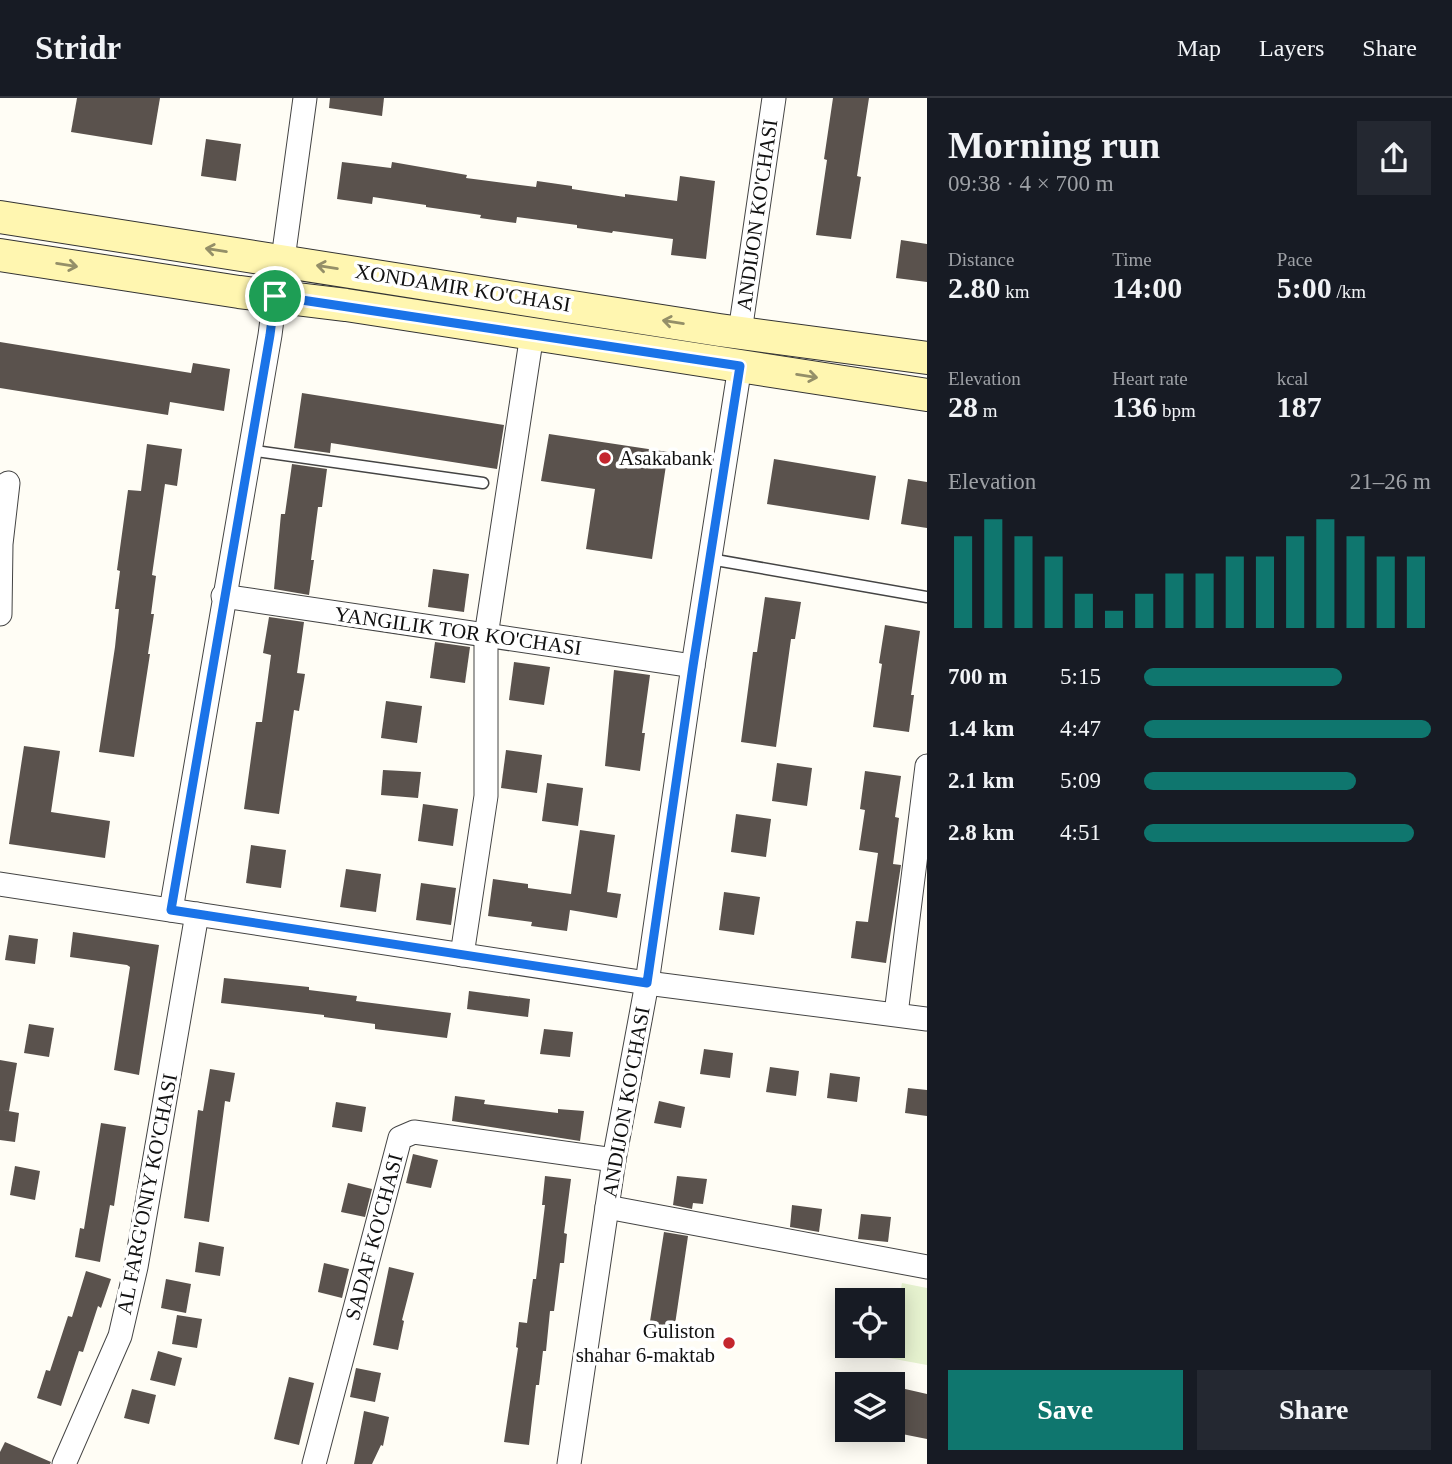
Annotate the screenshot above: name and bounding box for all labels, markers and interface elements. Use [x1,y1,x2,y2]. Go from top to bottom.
text: Stridr [35,30,121,66]
text: Map [1177,35,1221,61]
text: Layers [1259,35,1324,61]
text: Share [1362,35,1417,61]
street label: ANDIJON KO'CHASI [732,118,782,312]
button: share [1357,121,1431,195]
text: Morning run [948,124,1160,166]
text: 09:38 · 4 × 700 m [948,171,1114,196]
one-way arrow [205,243,228,256]
text: Distance [948,249,1014,270]
text: Time [1112,249,1152,270]
text: Pace [1277,249,1313,270]
one-way arrow [56,259,78,272]
street label: XONDAMIR KO'CHASI [354,259,572,317]
one-way arrow [316,260,339,273]
pin [245,266,305,326]
text: 2.80 [948,271,1001,304]
text: 14:00 [1112,271,1182,304]
text: 5:00 [1277,271,1332,304]
icon: arrive [256,277,294,315]
text: km [1001,281,1030,302]
text: /km [1332,281,1366,302]
one-way arrow [662,315,685,328]
text: Elevation [948,368,1021,389]
text: Heart rate [1112,368,1188,389]
text: kcal [1277,368,1308,389]
one-way arrow [795,370,818,383]
text: 28 [948,390,978,423]
text: 136 [1112,390,1157,423]
text: 187 [1277,390,1322,423]
text: m [978,400,998,421]
text: bpm [1157,400,1196,421]
place label: Asakabank [619,446,713,470]
marker: Asakabank [597,450,613,466]
text: Elevation [948,469,1036,494]
text: 21–26 m [1350,469,1431,494]
street label: YANGILIK TOR KO'CHASI [333,602,583,660]
text: 700 m [948,664,1007,689]
text: 5:15 [1060,664,1101,689]
text: 1.4 km [948,716,1014,741]
text: 4:47 [1060,716,1101,741]
text: 2.1 km [948,768,1014,793]
text: 5:09 [1060,768,1101,793]
text: 2.8 km [948,820,1014,845]
text: 4:51 [1060,820,1101,845]
street label: ANDIJON KO'CHASI [597,1005,655,1199]
street label: AL FARG'ONIY KO'CHASI [112,1072,182,1316]
street label: SADAF KO'CHASI [340,1151,408,1323]
map controls [835,1288,905,1442]
button: locate [835,1288,905,1358]
place label: Guliston shahar 6-maktab [576,1319,715,1367]
marker: Guliston shahar 6-maktab [721,1335,737,1351]
button: Save [948,1370,1183,1450]
button: Share [1197,1370,1431,1450]
button: layers [835,1372,905,1442]

